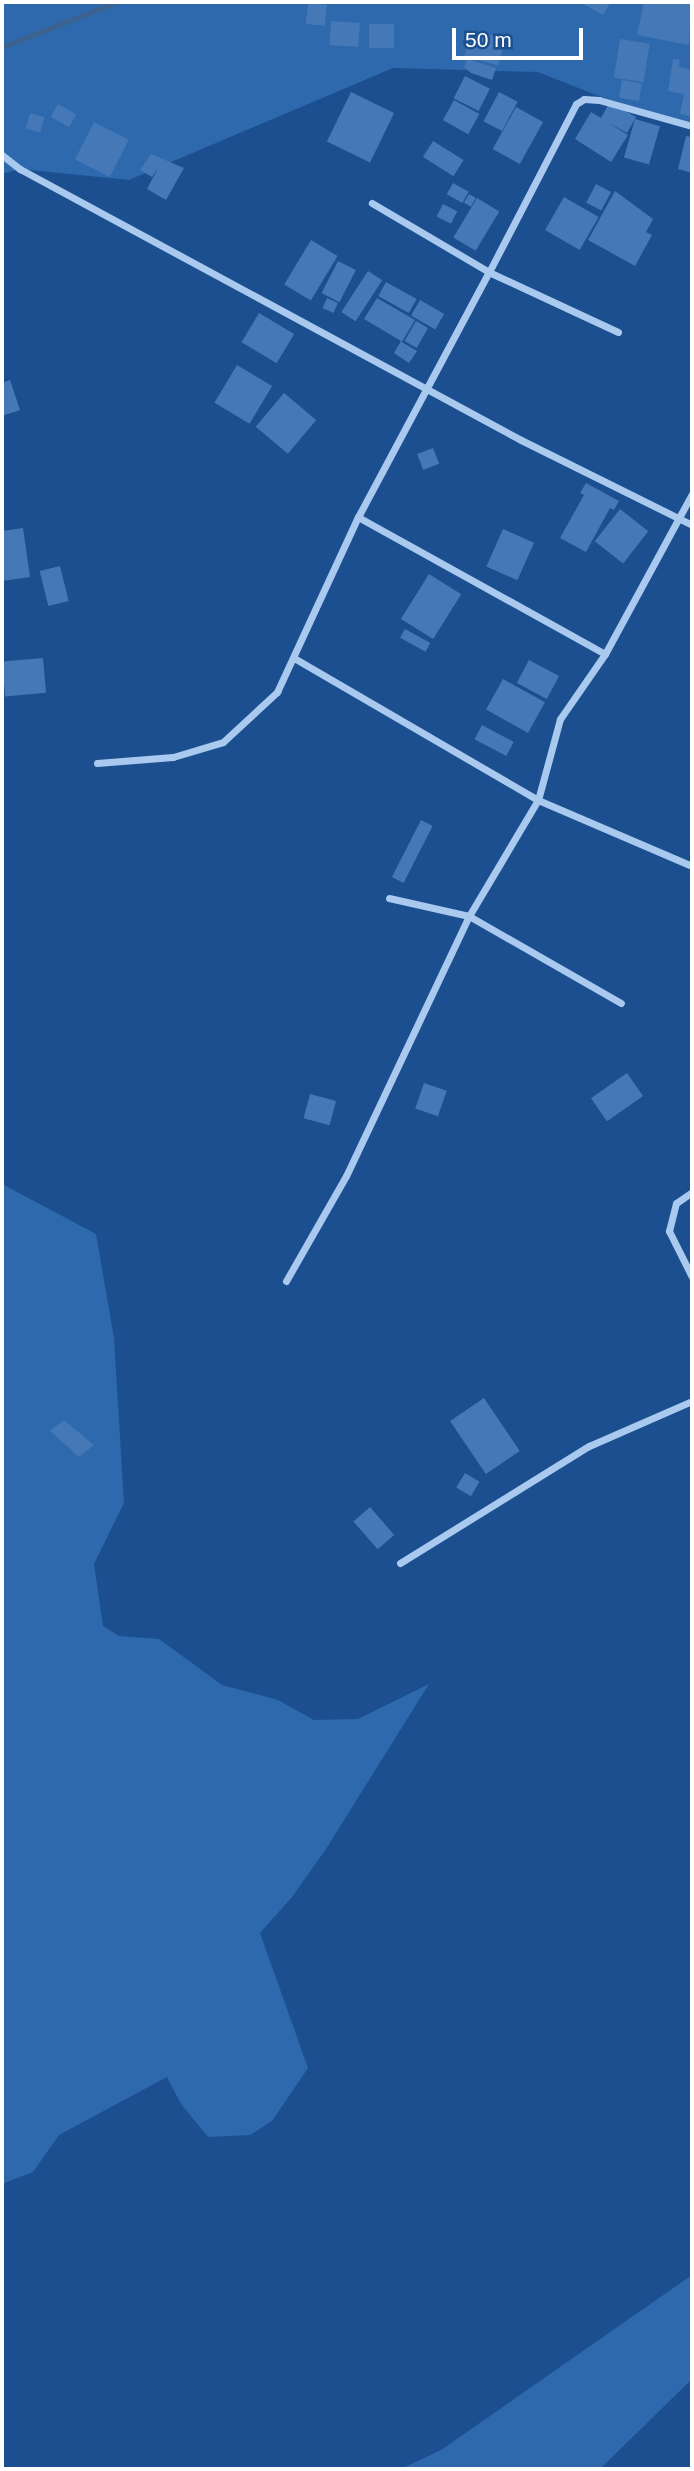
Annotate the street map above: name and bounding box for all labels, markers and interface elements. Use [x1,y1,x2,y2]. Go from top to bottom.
scale bar [456,14,587,58]
text: 50 m [465,28,512,51]

